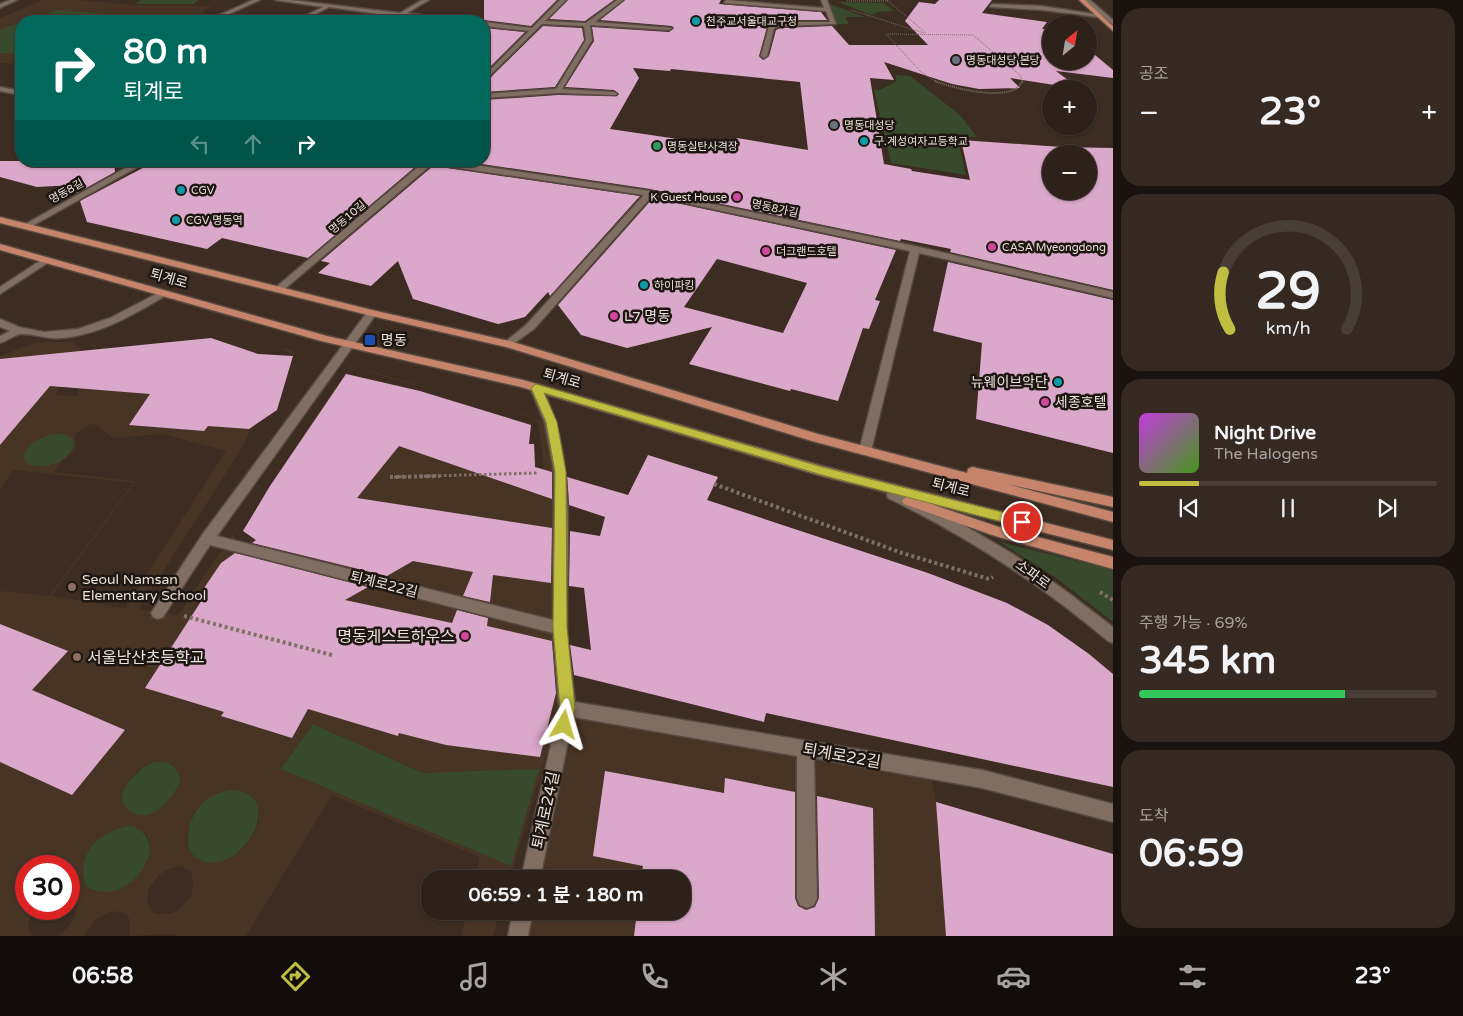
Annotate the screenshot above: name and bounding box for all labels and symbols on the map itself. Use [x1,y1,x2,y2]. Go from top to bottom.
marker: 천주교서울대교구청 [690,15,702,27]
place label: 천주교서울대교구청 [706,15,797,28]
north arrow [1042,15,1098,70]
marker: 명동대성당 본당 [950,54,962,66]
place label: 명동대성당 본당 [966,54,1040,67]
marker: 명동대성당 [828,119,840,131]
place label: 명동대성당 [844,119,895,132]
marker: 구.계성여자고등학교 [858,135,870,147]
place label: 구.계성여자고등학교 [874,135,968,148]
marker: 명동실탄사격장 [651,140,663,152]
place label: 명동실탄사격장 [667,140,738,153]
street label: 명동8길 [47,177,86,206]
marker: CGV [175,184,187,196]
place label: CGV [191,184,215,197]
place label: K Guest House [650,191,727,204]
marker: K Guest House [731,191,743,203]
street label: 명동8가길 [750,197,799,220]
street label: 명동10길 [326,198,368,237]
marker: CGV 명동역 [170,214,182,226]
place label: CGV 명동역 [186,214,243,227]
marker: CASA Myeongdong [986,241,998,253]
place label: CASA Myeongdong [1002,241,1106,254]
marker: 더그랜드호텔 [760,245,772,257]
place label: 더그랜드호텔 [776,245,837,258]
street label: 퇴계로 [148,265,190,292]
marker: 하이파킹 [638,279,650,291]
place label: 하이파킹 [654,279,694,292]
place label: L7 명동 [624,308,670,325]
marker: L7 명동 [608,310,620,322]
place label: 명동 [381,332,407,349]
marker: 명동 [363,333,377,347]
street label: 퇴계로 [541,365,583,392]
place label: 뉴웨이브악단 [971,374,1048,391]
marker: 뉴웨이브악단 [1052,376,1064,388]
place label: 세종호텔 [1055,394,1107,411]
marker: 세종호텔 [1039,396,1051,408]
street label: 퇴계로 [930,475,972,500]
pin [1001,501,1043,543]
street label: 소파로 [1012,556,1053,593]
street label: 퇴계로22길 [348,568,419,601]
place label: Seoul Namsan Elementary School [82,571,206,604]
marker: Seoul Namsan Elementary School [66,581,78,593]
place label: 명동게스트하우스 [337,627,455,647]
marker: 명동게스트하우스 [459,630,471,642]
place label: 서울남산초등학교 [87,648,205,668]
marker: 서울남산초등학교 [71,651,83,663]
position arrow [537,698,589,750]
street label: 퇴계로22길 [801,739,882,773]
street label: 퇴계로24길 [528,769,564,851]
speed limit sign: 30 [15,855,80,920]

